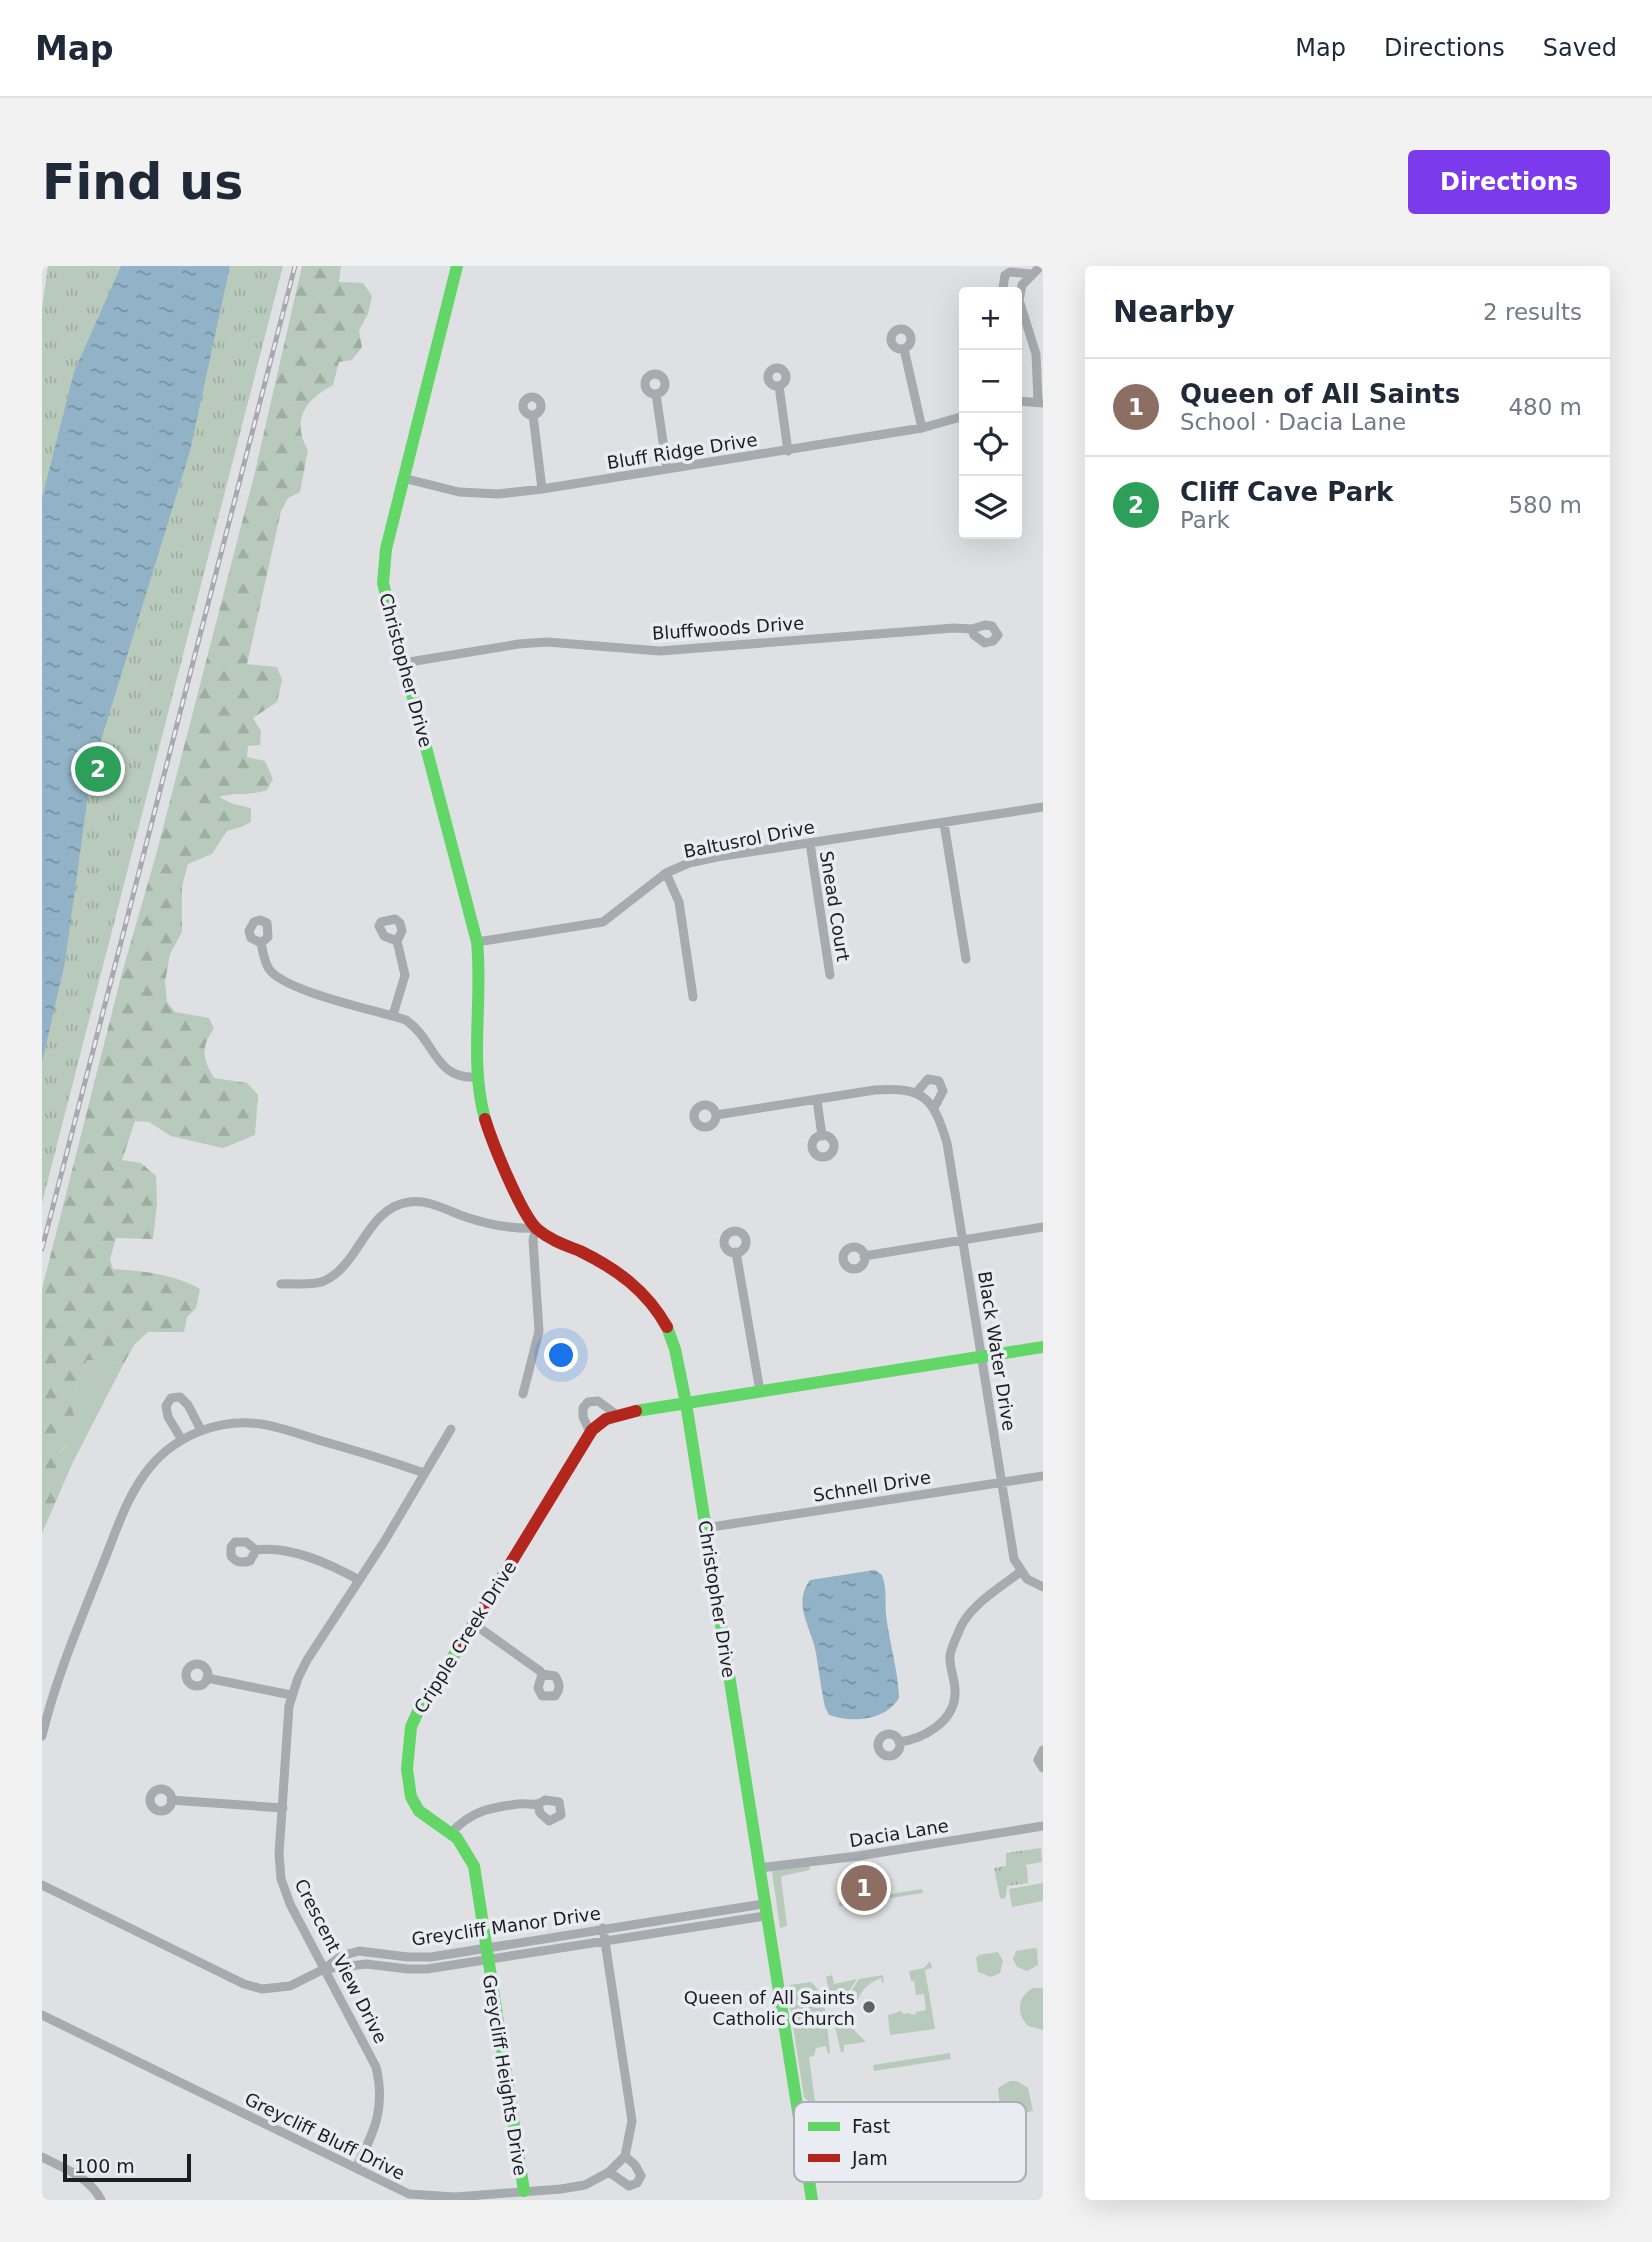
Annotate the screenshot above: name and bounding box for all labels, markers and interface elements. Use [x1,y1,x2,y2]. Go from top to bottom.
text: Map [35,29,114,68]
text: Map [1295,34,1346,62]
text: Directions [1384,34,1505,62]
text: Saved [1543,34,1617,62]
button: Directions [1408,150,1610,214]
text: Find us [42,154,243,211]
map controls [959,287,1022,539]
button: + [959,287,1022,350]
text: Nearby [1113,294,1235,329]
text: 2 results [1483,299,1582,325]
button: − [959,350,1022,413]
text: Queen of All Saints [1180,379,1460,409]
text: 1 [1128,394,1144,420]
text: 480 m [1508,394,1582,420]
text: School · Dacia Lane [1180,409,1406,435]
button: locate [959,413,1022,476]
street label: Bluff Ridge Drive [605,429,759,473]
button: layers [959,476,1022,539]
text: Cliff Cave Park [1180,477,1393,507]
text: 2 [1128,492,1144,518]
text: 580 m [1508,492,1582,518]
text: Park [1180,507,1230,533]
street label: Christopher Drive [375,591,437,749]
street label: Bluffwoods Drive [651,612,805,644]
pin: 2 [75,743,121,795]
street label: Baltusrol Drive [682,816,816,862]
street label: Snead Court [816,849,854,963]
street label: Black Water Drive [974,1270,1020,1432]
your location [544,1338,578,1372]
street label: Schnell Drive [812,1466,932,1506]
street label: Christopher Drive [694,1519,740,1679]
street label: Cripple Creek Drive [410,1557,520,1717]
street label: Dacia Lane [848,1815,950,1851]
pin: 1 [841,1862,887,1914]
street label: Crescent View Drive [290,1875,392,2047]
street label: Greycliff Manor Drive [410,1902,602,1950]
street label: Greycliff Heights Drive [479,1973,531,2177]
place label: Queen of All Saints Catholic Church [684,1987,855,2029]
marker: Queen of All Saints Catholic Church [861,1999,877,2015]
street label: Greycliff Bluff Drive [241,2088,409,2184]
legend [794,2102,1026,2182]
text: Fast [852,2115,890,2137]
text: Jam [851,2147,888,2169]
scale bar [63,2151,191,2183]
text: 100 m [74,2155,135,2177]

